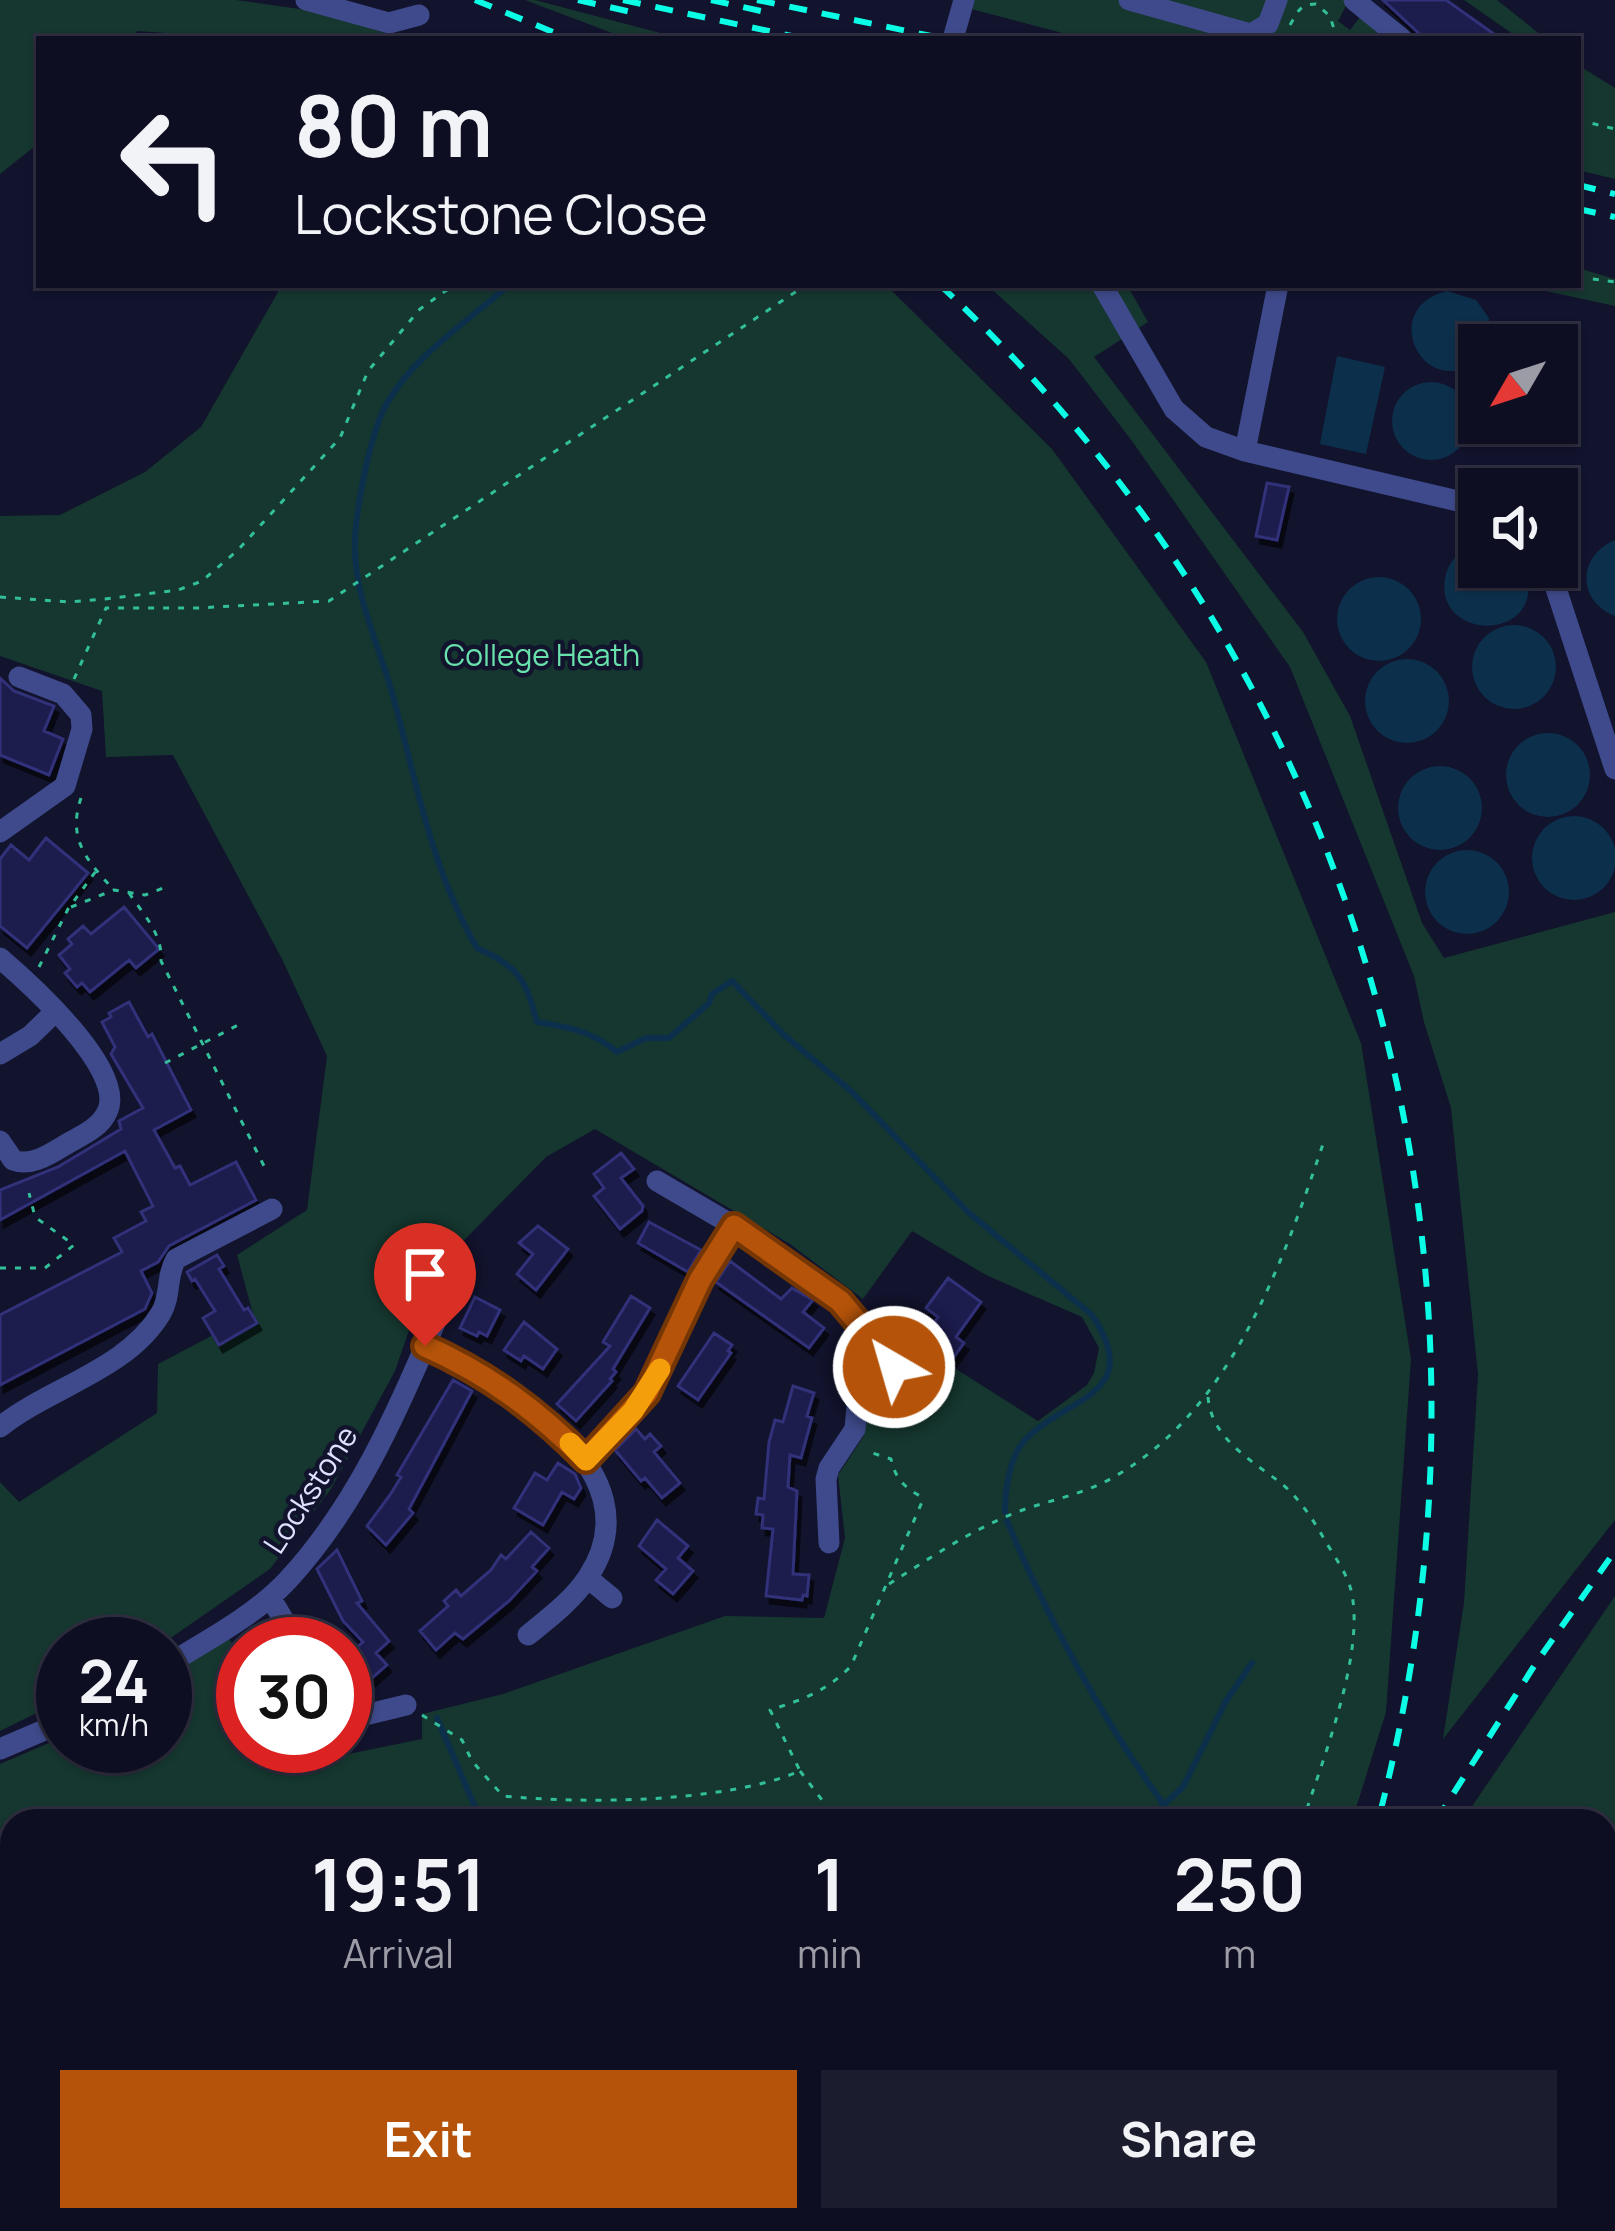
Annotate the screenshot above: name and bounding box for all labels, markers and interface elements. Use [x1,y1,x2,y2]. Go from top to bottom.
text: 80 m [294,67,493,182]
icon: left [96,84,252,240]
text: Lockstone Close [294,176,708,250]
north arrow [1458,324,1578,444]
map controls [1458,324,1578,588]
button: sound [1458,468,1578,588]
park label: College Heath [444,634,640,675]
pin [374,1223,476,1346]
icon: arrive [392,1241,458,1307]
position arrow [831,1304,957,1430]
street label: Lockstone [253,1417,366,1561]
speed limit sign: 30 [216,1617,372,1773]
text: 24 [78,1639,150,1721]
text: km/h [79,1704,149,1745]
text: 19:51 [311,1834,486,1933]
text: 1 [814,1834,845,1933]
text: 250 [1173,1834,1306,1933]
text: Arrival [343,1926,454,1980]
text: min [797,1926,862,1980]
text: m [1223,1926,1256,1980]
button: Exit [60,2070,797,2208]
button: Share [821,2070,1557,2208]

